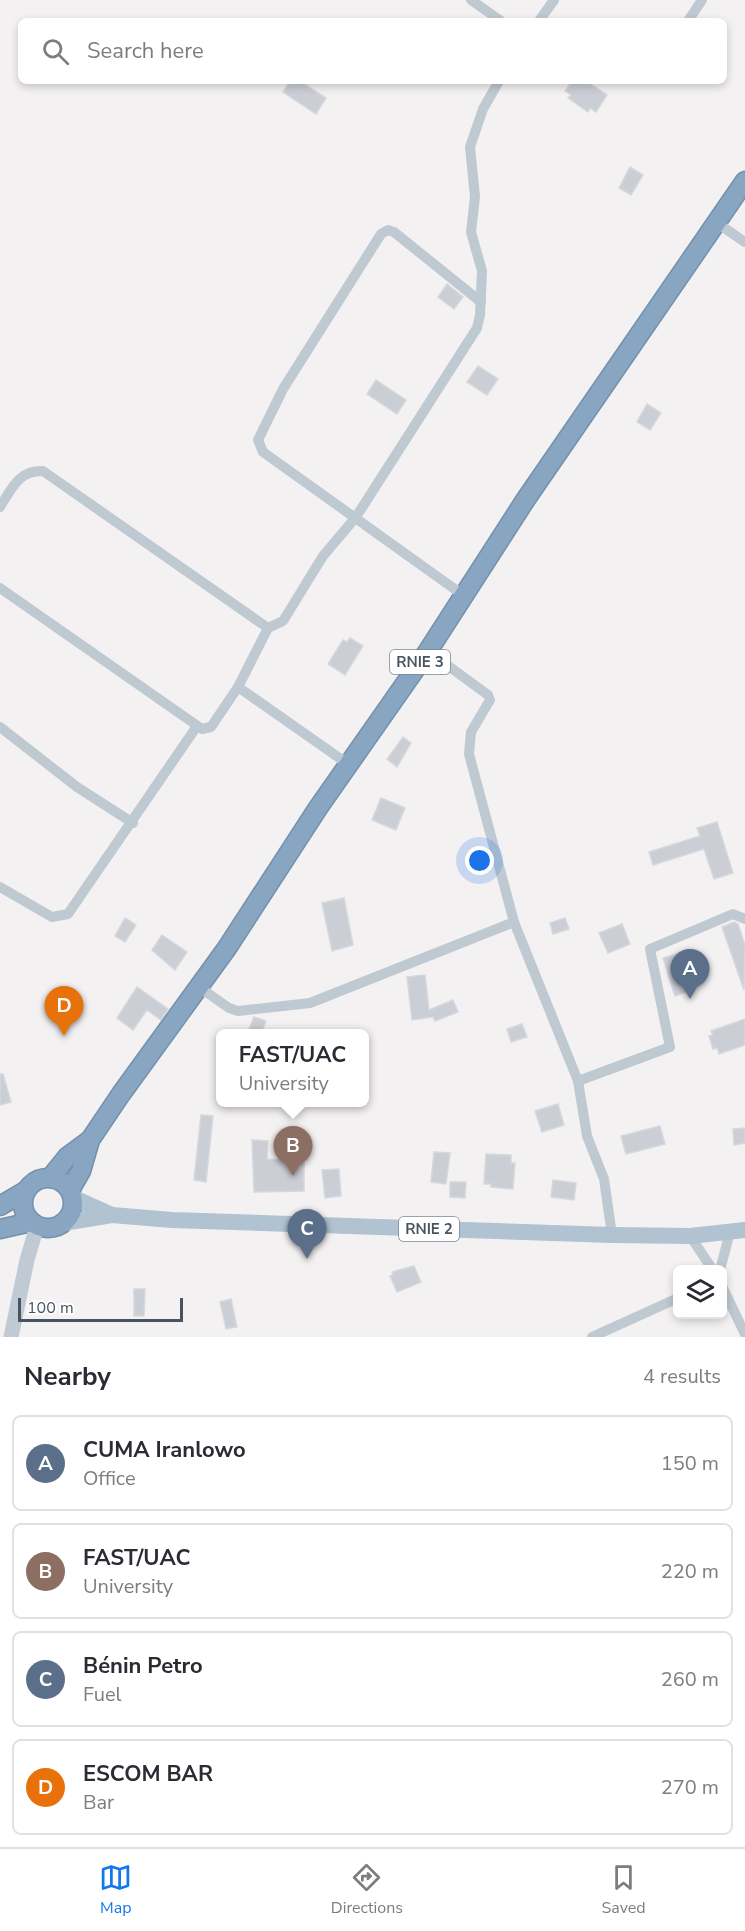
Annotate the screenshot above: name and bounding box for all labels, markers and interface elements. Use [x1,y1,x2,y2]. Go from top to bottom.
search box [18,18,727,84]
icon: search [39,35,72,68]
text: Search here [87,36,204,66]
road number: RNIE 3 [390,650,450,674]
your location [465,846,494,875]
pin: A [670,950,710,999]
pin: D [44,986,84,1036]
popup [216,1029,369,1107]
text: FAST/UAC [239,1040,346,1070]
text: University [239,1070,329,1097]
pin: B [274,1126,312,1176]
pin: C [288,1210,326,1259]
road number: RNIE 2 [399,1217,459,1241]
map controls [673,1265,727,1319]
button: layers [673,1265,727,1319]
scale bar [18,1295,183,1322]
text: 100 m [27,1297,74,1319]
text: Nearby [24,1359,111,1394]
text: 4 results [643,1363,721,1390]
text: CUMA Iranlowo [83,1435,246,1465]
text: A [38,1450,53,1477]
text: 150 m [661,1450,719,1477]
text: Office [83,1465,136,1492]
text: FAST/UAC [83,1543,190,1573]
text: B [39,1558,52,1585]
text: 220 m [661,1558,719,1585]
text: University [83,1573,173,1600]
text: Bénin Petro [83,1651,203,1681]
text: C [39,1666,52,1693]
text: 260 m [661,1666,719,1693]
text: Fuel [83,1681,122,1708]
text: ESCOM BAR [83,1759,213,1789]
text: D [38,1774,53,1801]
text: 270 m [661,1774,719,1801]
text: Bar [83,1789,114,1816]
tab: Map [99,1861,132,1919]
tab: Directions [331,1861,403,1919]
tab: Saved [602,1861,646,1919]

